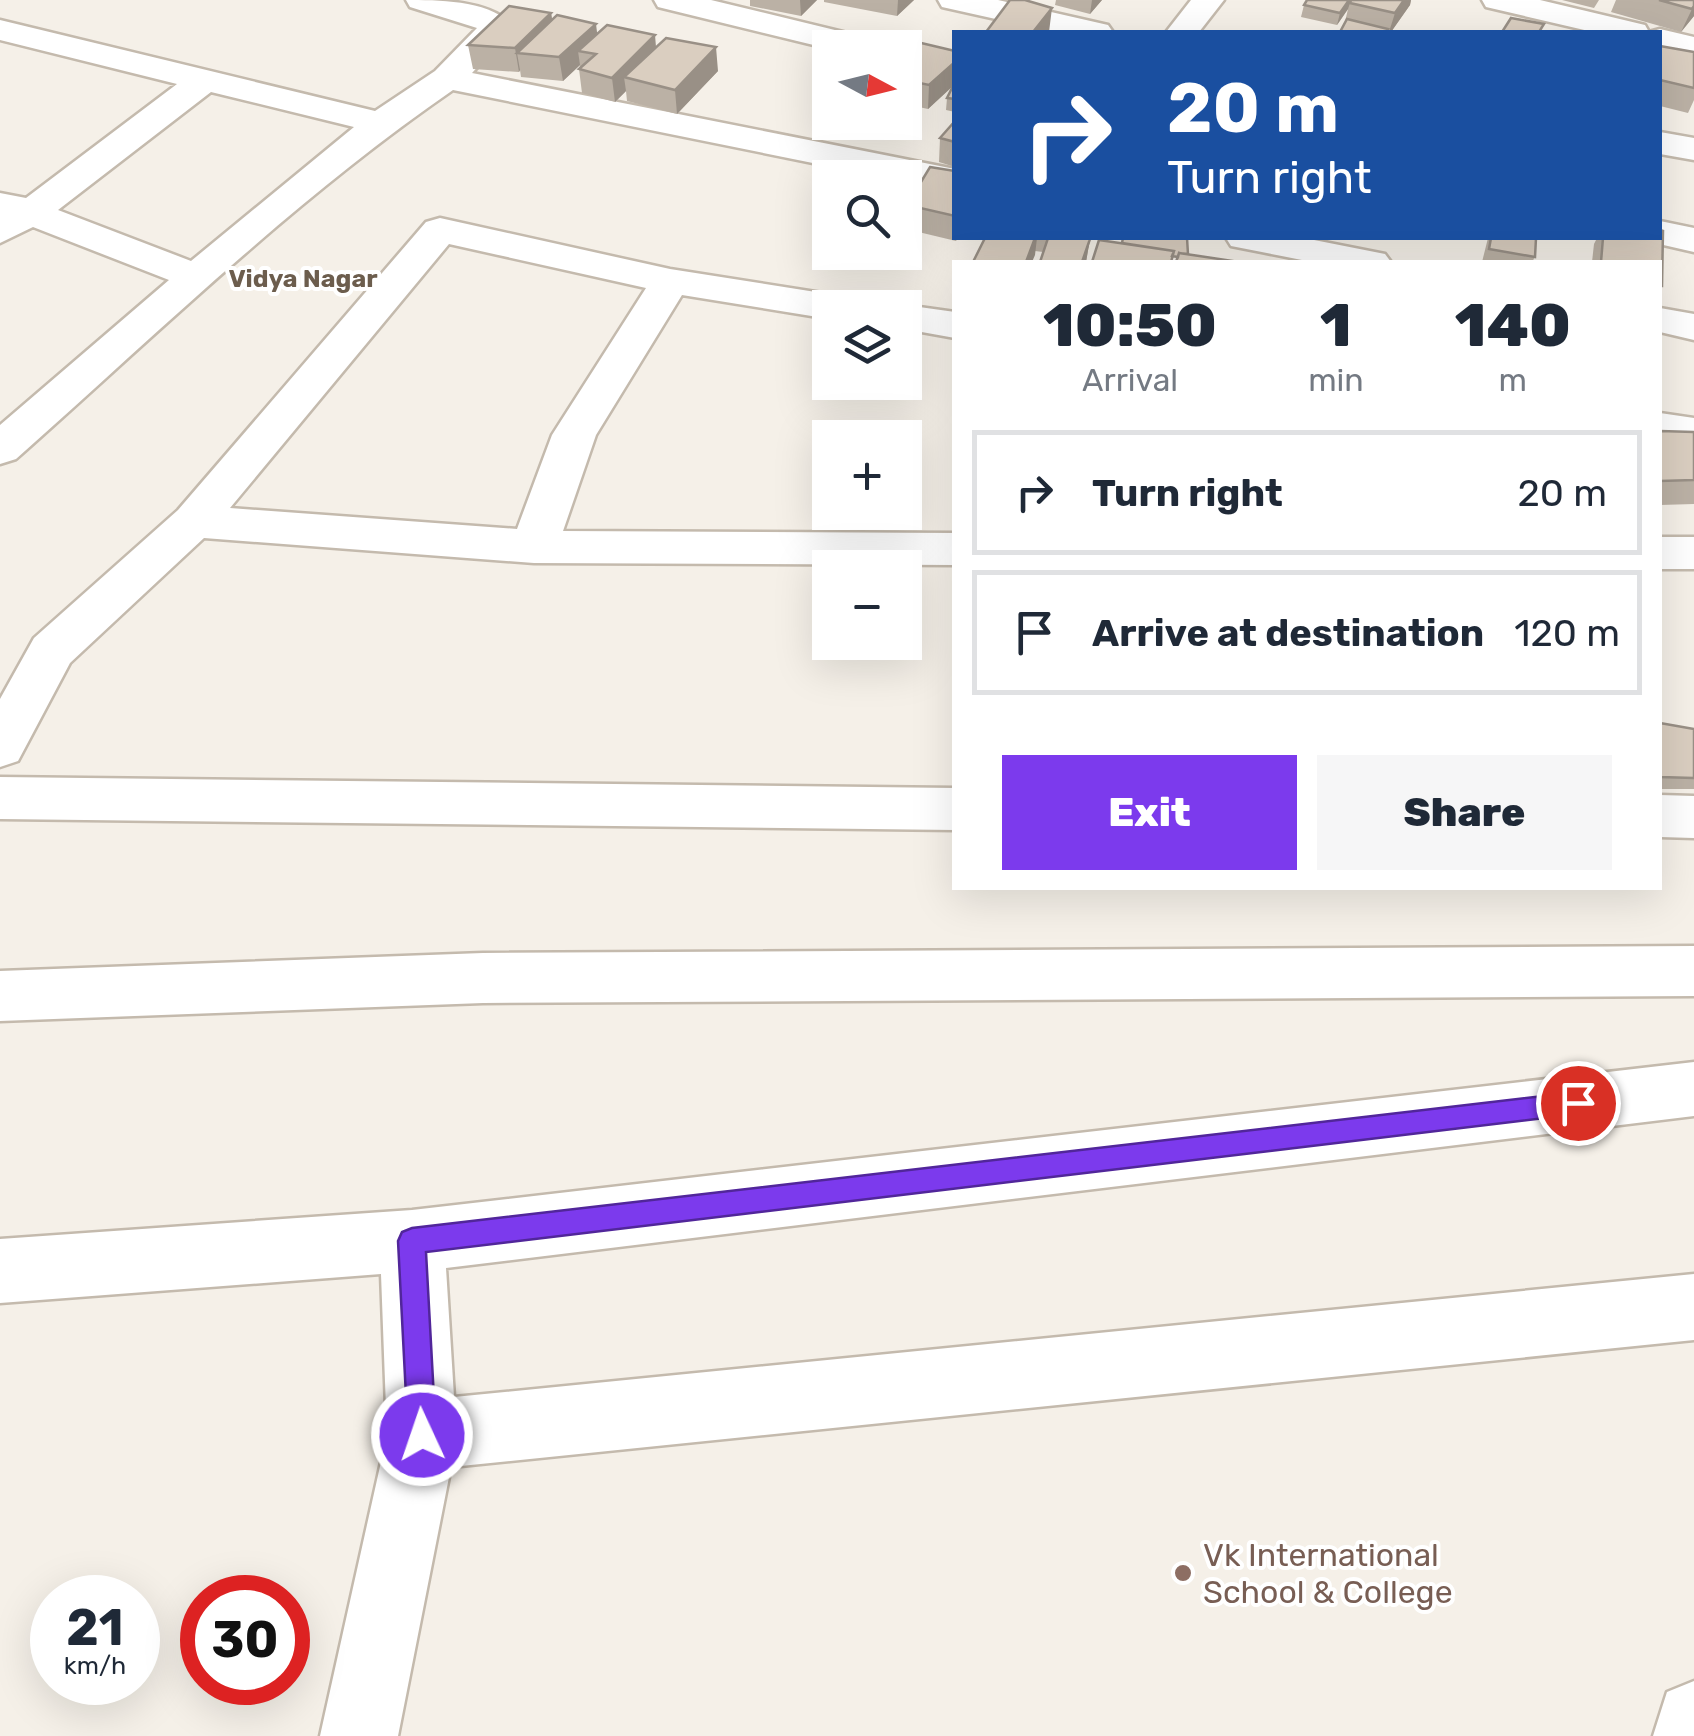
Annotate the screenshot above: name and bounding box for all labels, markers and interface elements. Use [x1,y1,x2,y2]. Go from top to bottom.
north arrow [812,30,922,140]
map controls [812,30,922,660]
text: 20 m [1167,67,1339,150]
icon: right [1002,70,1132,200]
text: Turn right [1167,151,1371,204]
button: search [812,160,922,270]
district label: Vidya Nagar [228,264,378,293]
button: layers [812,290,922,400]
text: 10:50 [1043,290,1217,361]
text: 1 [1320,290,1352,361]
text: 140 [1455,290,1571,361]
text: Arrival [1082,361,1178,399]
text: min [1308,361,1364,399]
text: m [1499,361,1527,399]
button: + [812,420,922,530]
icon: right [1007,465,1062,520]
text: Turn right [1092,470,1283,516]
text: 20 m [1517,470,1607,516]
button: − [812,550,922,660]
icon: arrive [1007,605,1062,660]
text: Arrive at destination [1092,610,1484,656]
text: 120 m [1514,610,1620,656]
button: Exit [1002,755,1297,870]
button: Share [1317,755,1612,870]
pin [1536,1061,1621,1146]
icon: arrive [1551,1076,1606,1131]
position arrow [370,1383,474,1487]
place label: Vk International School & College [1203,1536,1453,1611]
marker: Vk International School & College [1172,1562,1194,1584]
speed limit sign: 30 [180,1575,310,1705]
text: 21 [66,1598,124,1658]
text: km/h [64,1651,126,1680]

